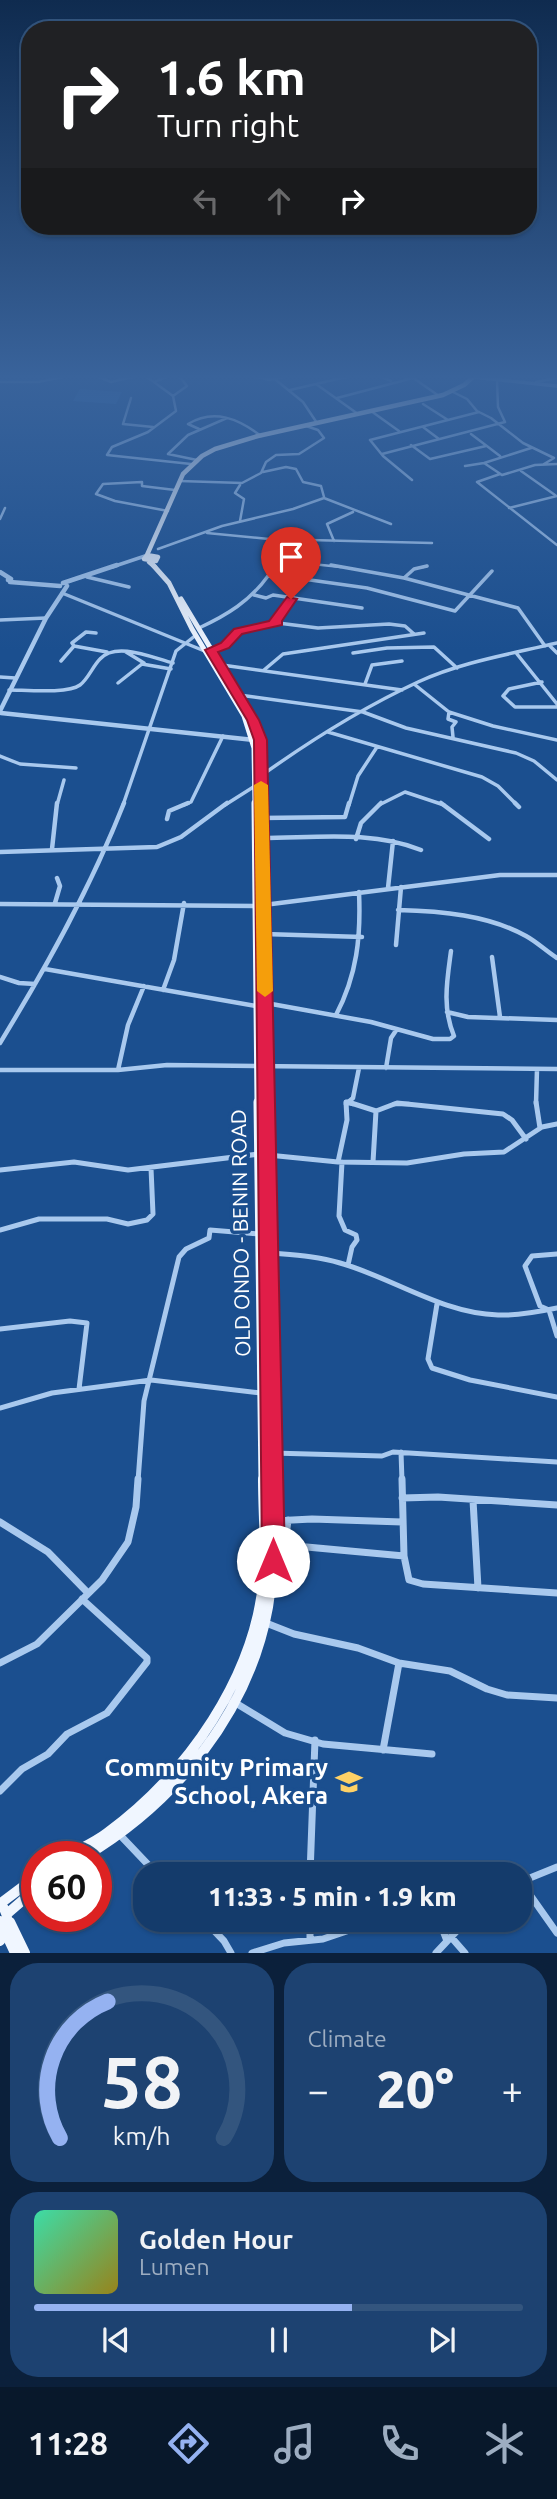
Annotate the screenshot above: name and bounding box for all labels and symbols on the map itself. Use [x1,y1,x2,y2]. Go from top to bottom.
pin [261,527,321,599]
street label: OLD ONDO - BENIN ROAD [226,1109,254,1357]
position arrow [236,1524,310,1598]
place label: Community Primary School, Akera [105,1754,328,1809]
school or university icon: Community Primary School, Akera [334,1767,364,1797]
speed limit sign: 60 [21,1841,112,1932]

